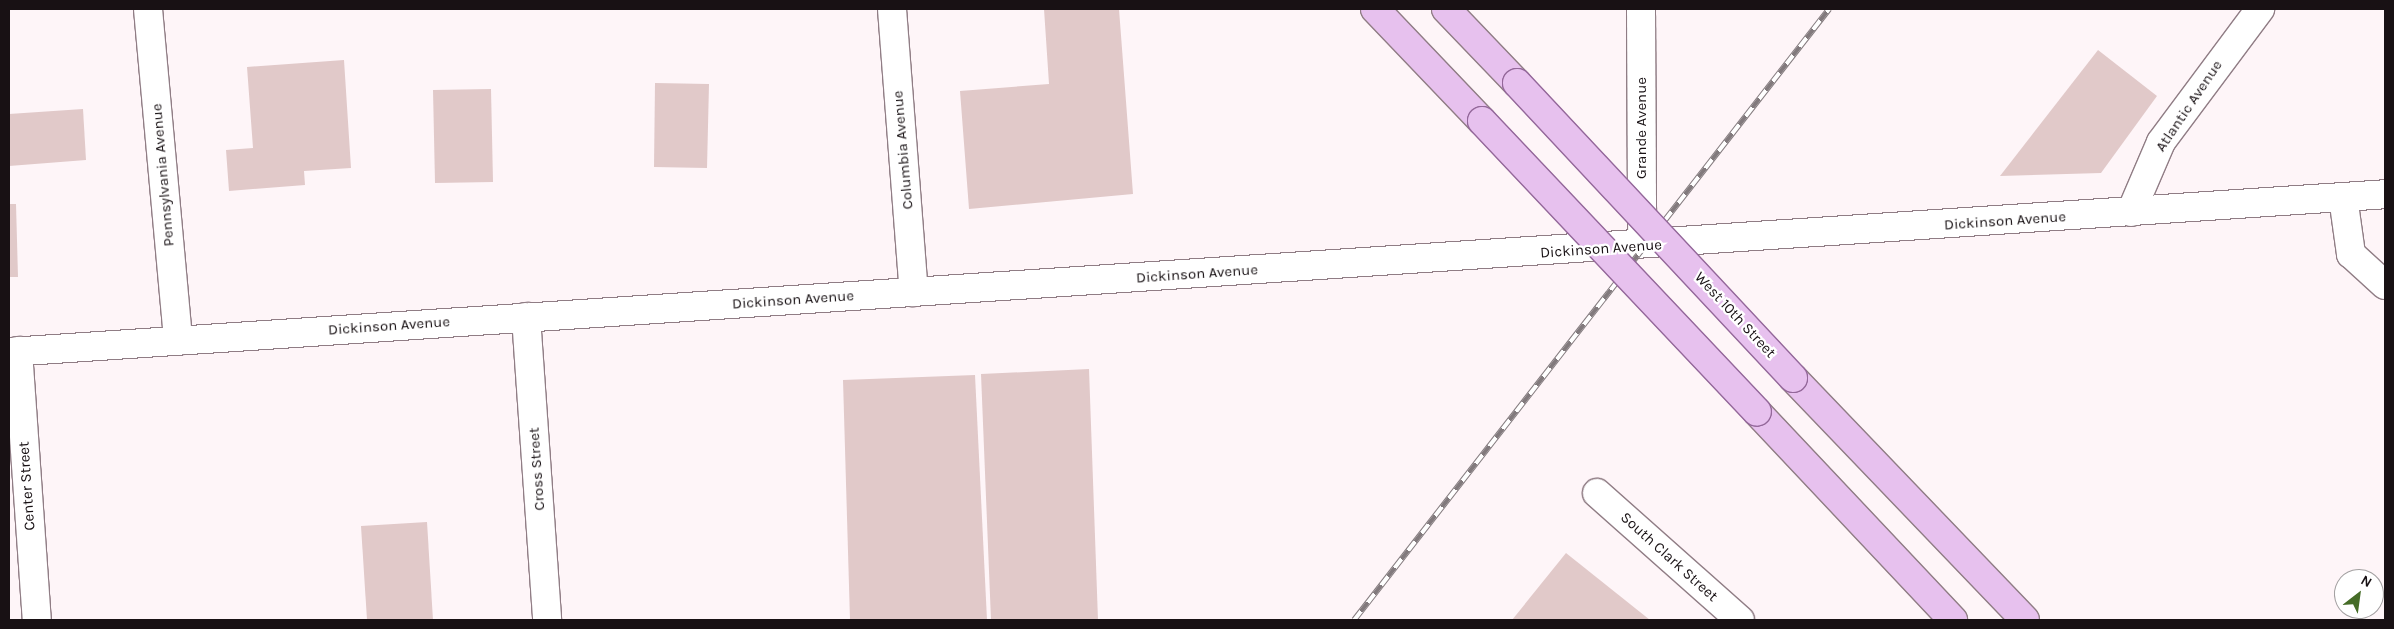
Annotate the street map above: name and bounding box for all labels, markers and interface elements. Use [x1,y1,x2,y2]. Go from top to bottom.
street label: Atlantic Avenue [2152,57,2226,155]
street label: Grande Avenue [1633,77,1651,179]
street label: Columbia Avenue [889,90,917,210]
street label: Pennsylvania Avenue [148,103,178,247]
street label: Dickinson Avenue [1943,208,2067,234]
street label: Dickinson Avenue [1539,236,1663,262]
street label: Dickinson Avenue [1135,261,1259,287]
street label: West 10th Street [1691,268,1779,362]
street label: Dickinson Avenue [731,287,855,313]
street label: Dickinson Avenue [327,313,451,339]
street label: Cross Street [525,427,549,511]
street label: Center Street [15,441,39,531]
street label: South Clark Street [1617,509,1721,605]
north arrow [2334,569,2384,619]
text: N [2358,572,2375,591]

